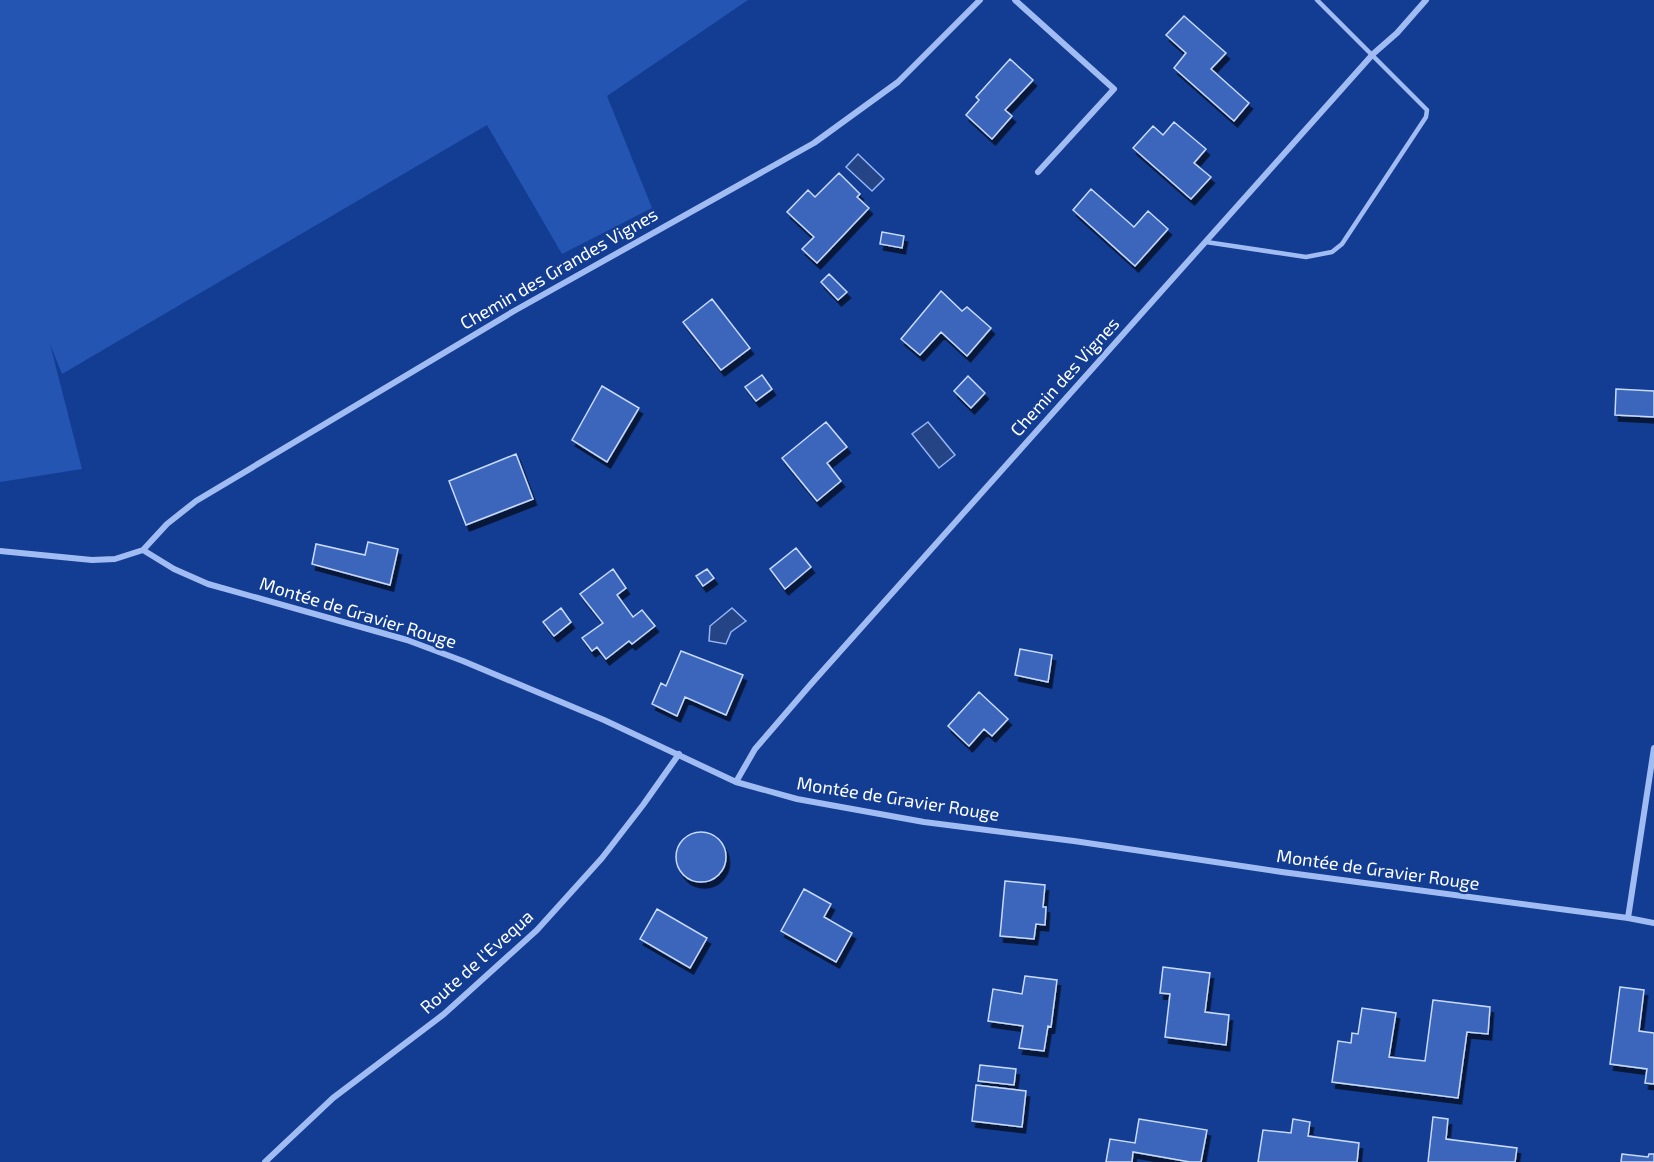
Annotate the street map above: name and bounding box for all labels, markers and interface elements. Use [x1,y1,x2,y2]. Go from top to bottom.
street label: Chemin des Grandes Vignes [456,202,661,334]
street label: Chemin des Vignes [1005,312,1123,440]
street label: Montée de Gravier Rouge [257,572,459,652]
street label: Montée de Gravier Rouge [795,771,1001,825]
street label: Montée de Gravier Rouge [1275,844,1481,894]
street label: Route de l'Evequa [415,905,537,1018]

